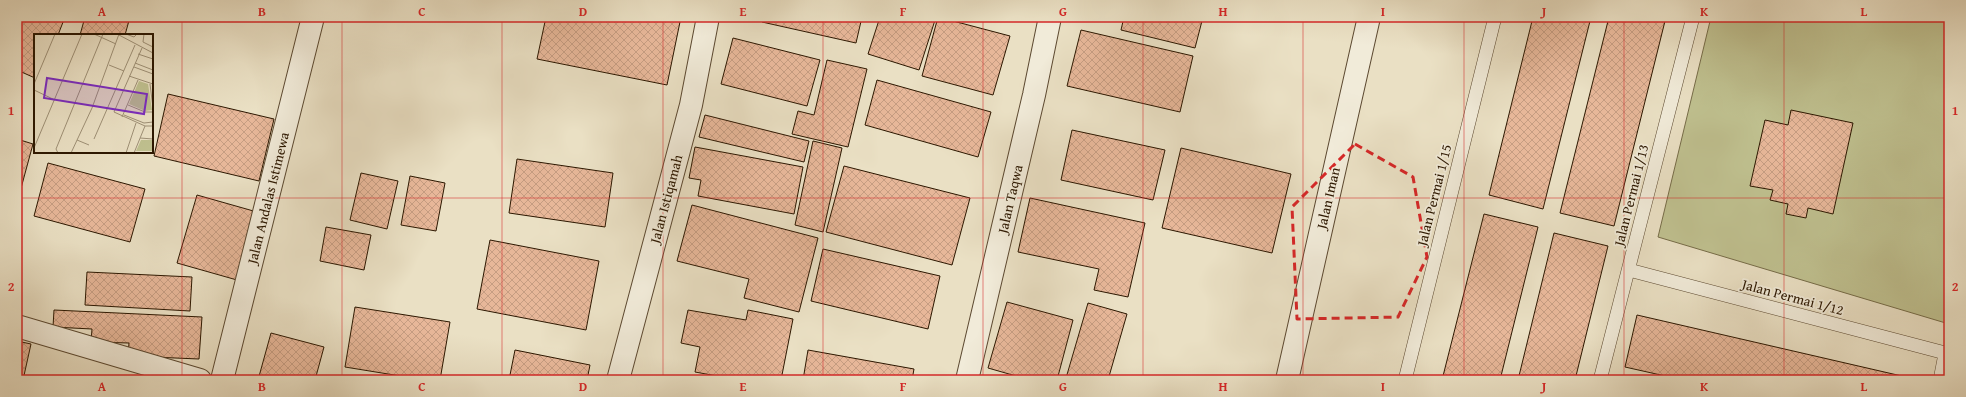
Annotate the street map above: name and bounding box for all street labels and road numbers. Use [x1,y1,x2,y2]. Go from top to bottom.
street label: Jalan Andalas Istimewa [241,130,294,268]
street label: Jalan Permai 1/15 [1411,142,1456,250]
street label: Jalan Permai 1/13 [1608,142,1653,250]
street label: Jalan Istiqamah [644,152,687,248]
street label: Jalan Taqwa [992,162,1028,237]
street label: Jalan Iman [1311,165,1345,233]
street label: Jalan Permai 1/12 [1738,273,1846,320]

